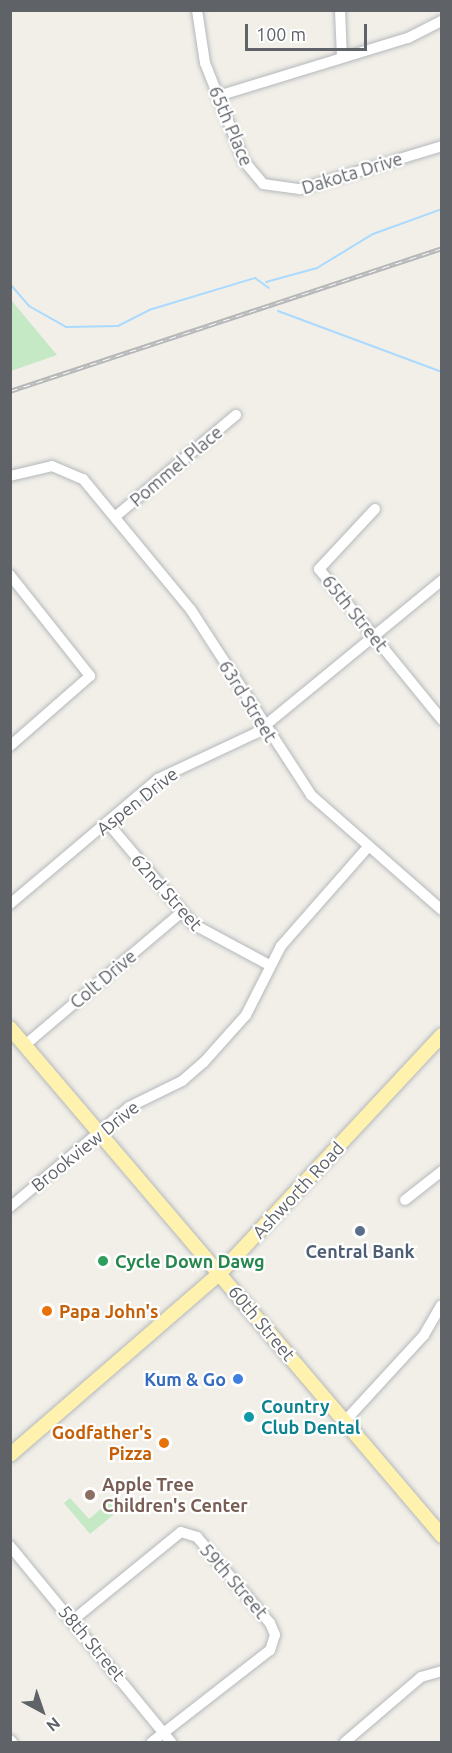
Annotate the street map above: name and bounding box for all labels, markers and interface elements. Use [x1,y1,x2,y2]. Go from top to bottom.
scale bar [248,12,370,50]
text: 100 m [256,24,306,44]
street label: 65th Place [204,83,258,169]
street label: Dakota Drive [299,147,405,199]
street label: Pommel Place [125,421,227,511]
street label: 65th Street [318,570,392,656]
street label: 63rd Street [214,656,282,746]
street label: Aspen Drive [92,763,182,839]
street label: 62nd Street [127,849,207,935]
street label: Colt Drive [65,945,141,1013]
street label: Brookview Drive [27,1096,143,1196]
street label: Ashworth Road [248,1137,348,1243]
marker: Central Bank [353,1224,367,1238]
place label: Central Bank [305,1240,415,1262]
place label: Cycle Down Dawg [115,1250,265,1272]
marker: Cycle Down Dawg [96,1254,110,1268]
street label: 60th Street [224,1281,300,1365]
place label: Papa John's [59,1300,159,1322]
marker: Papa John's [40,1304,54,1318]
place label: Kum & Go [144,1368,226,1390]
marker: Kum & Go [231,1372,245,1386]
place label: Country Club Dental [261,1396,360,1438]
marker: Country Club Dental [242,1410,256,1424]
place label: Godfather's Pizza [52,1422,152,1464]
marker: Godfather's Pizza [157,1436,171,1450]
place label: Apple Tree Children's Center [102,1474,248,1516]
marker: Apple Tree Children's Center [83,1488,97,1502]
street label: 59th Street [196,1539,272,1623]
street label: 58th Street [54,1601,130,1685]
north arrow [12,1681,72,1741]
text: N [43,1714,64,1736]

